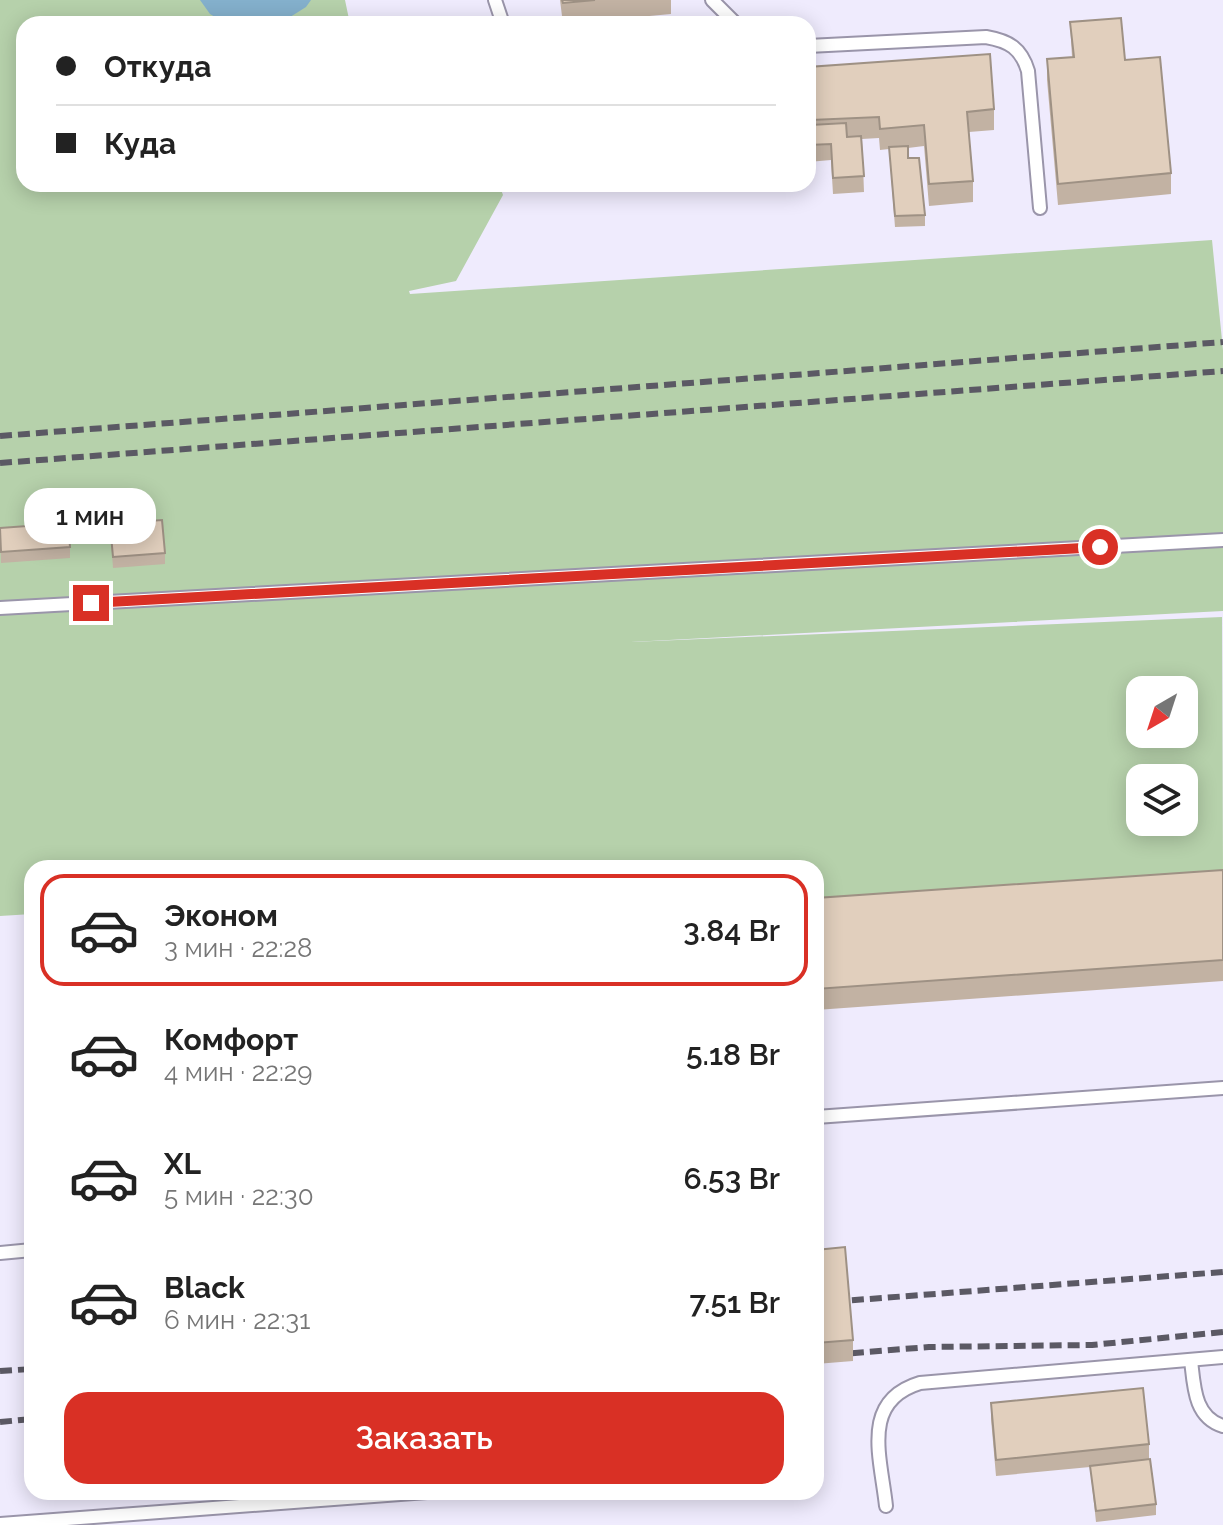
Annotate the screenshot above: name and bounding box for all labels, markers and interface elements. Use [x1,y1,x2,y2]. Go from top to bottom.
text: Откуда [104,49,211,84]
text: Куда [104,126,176,161]
callout: 1 мин [25,487,157,543]
text: 1 мин [56,501,124,531]
route start [1082,529,1118,565]
route end [73,585,109,621]
north arrow [1126,676,1198,748]
map controls [1126,676,1198,836]
button: layers [1126,764,1198,836]
icon: car [68,894,140,966]
text: Эконом [164,898,278,933]
text: 3.84 Br [683,913,780,948]
text: 3 мин · 22:28 [164,933,312,963]
icon: car [68,1018,140,1090]
text: Комфорт [164,1022,298,1057]
text: 5.18 Br [686,1037,780,1072]
text: 4 мин · 22:29 [164,1057,313,1087]
icon: car [68,1142,140,1214]
text: XL [164,1146,201,1181]
text: 6.53 Br [684,1161,780,1196]
text: 5 мин · 22:30 [164,1181,314,1211]
icon: car [68,1266,140,1338]
text: Black [164,1270,245,1305]
text: 7.51 Br [689,1285,780,1320]
text: 6 мин · 22:31 [164,1305,310,1335]
button: Заказать [64,1392,784,1484]

